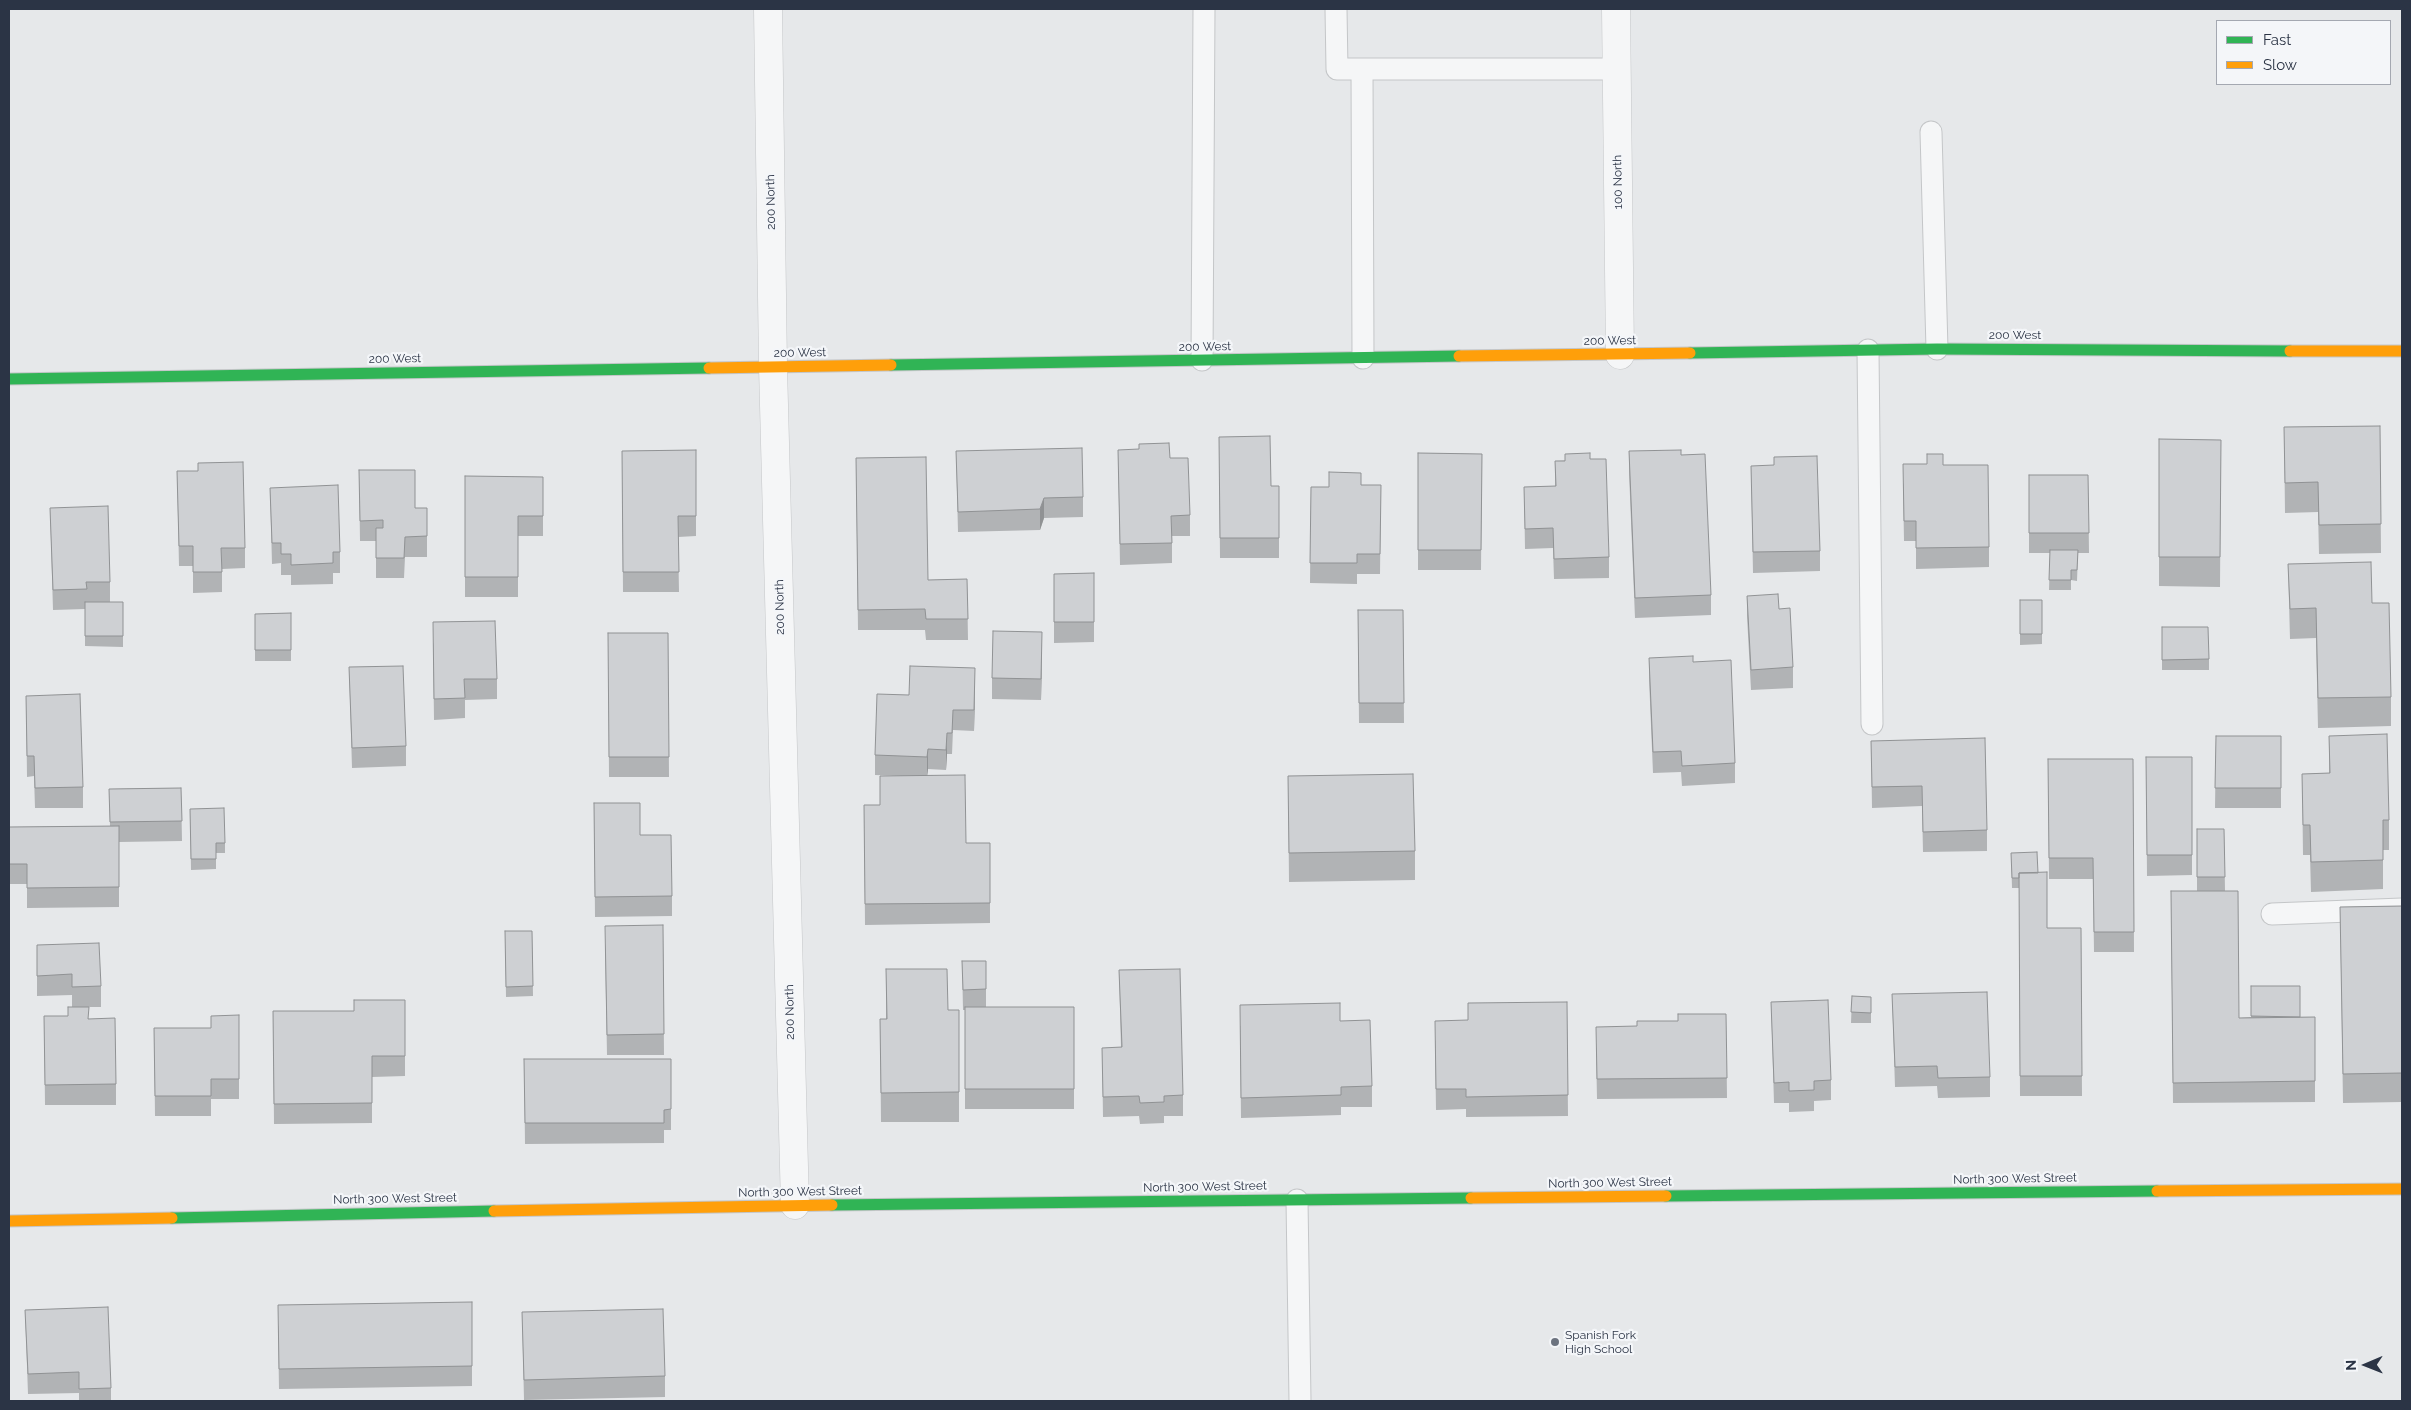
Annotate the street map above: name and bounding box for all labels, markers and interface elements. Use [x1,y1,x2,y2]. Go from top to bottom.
legend [2216,20,2391,85]
text: Fast [2263,31,2291,49]
text: Slow [2263,56,2297,74]
street label: 100 North [1610,155,1626,209]
street label: 200 North [763,174,779,230]
street label: 200 West [1989,328,2041,342]
street label: 200 West [1584,333,1636,349]
street label: 200 West [1179,339,1231,355]
street label: 200 West [774,345,826,361]
street label: 200 West [369,351,421,367]
street label: 200 North [772,579,788,635]
street label: 200 North [782,984,798,1040]
street label: North 300 West Street [1953,1171,2077,1187]
street label: North 300 West Street [1548,1175,1672,1191]
street label: North 300 West Street [1143,1179,1267,1195]
street label: North 300 West Street [738,1184,862,1200]
street label: North 300 West Street [333,1191,457,1207]
place label: Spanish Fork High School [1565,1328,1636,1356]
marker: Spanish Fork High School [1549,1336,1561,1348]
north arrow [2341,1340,2391,1390]
text: N [2343,1360,2359,1371]

